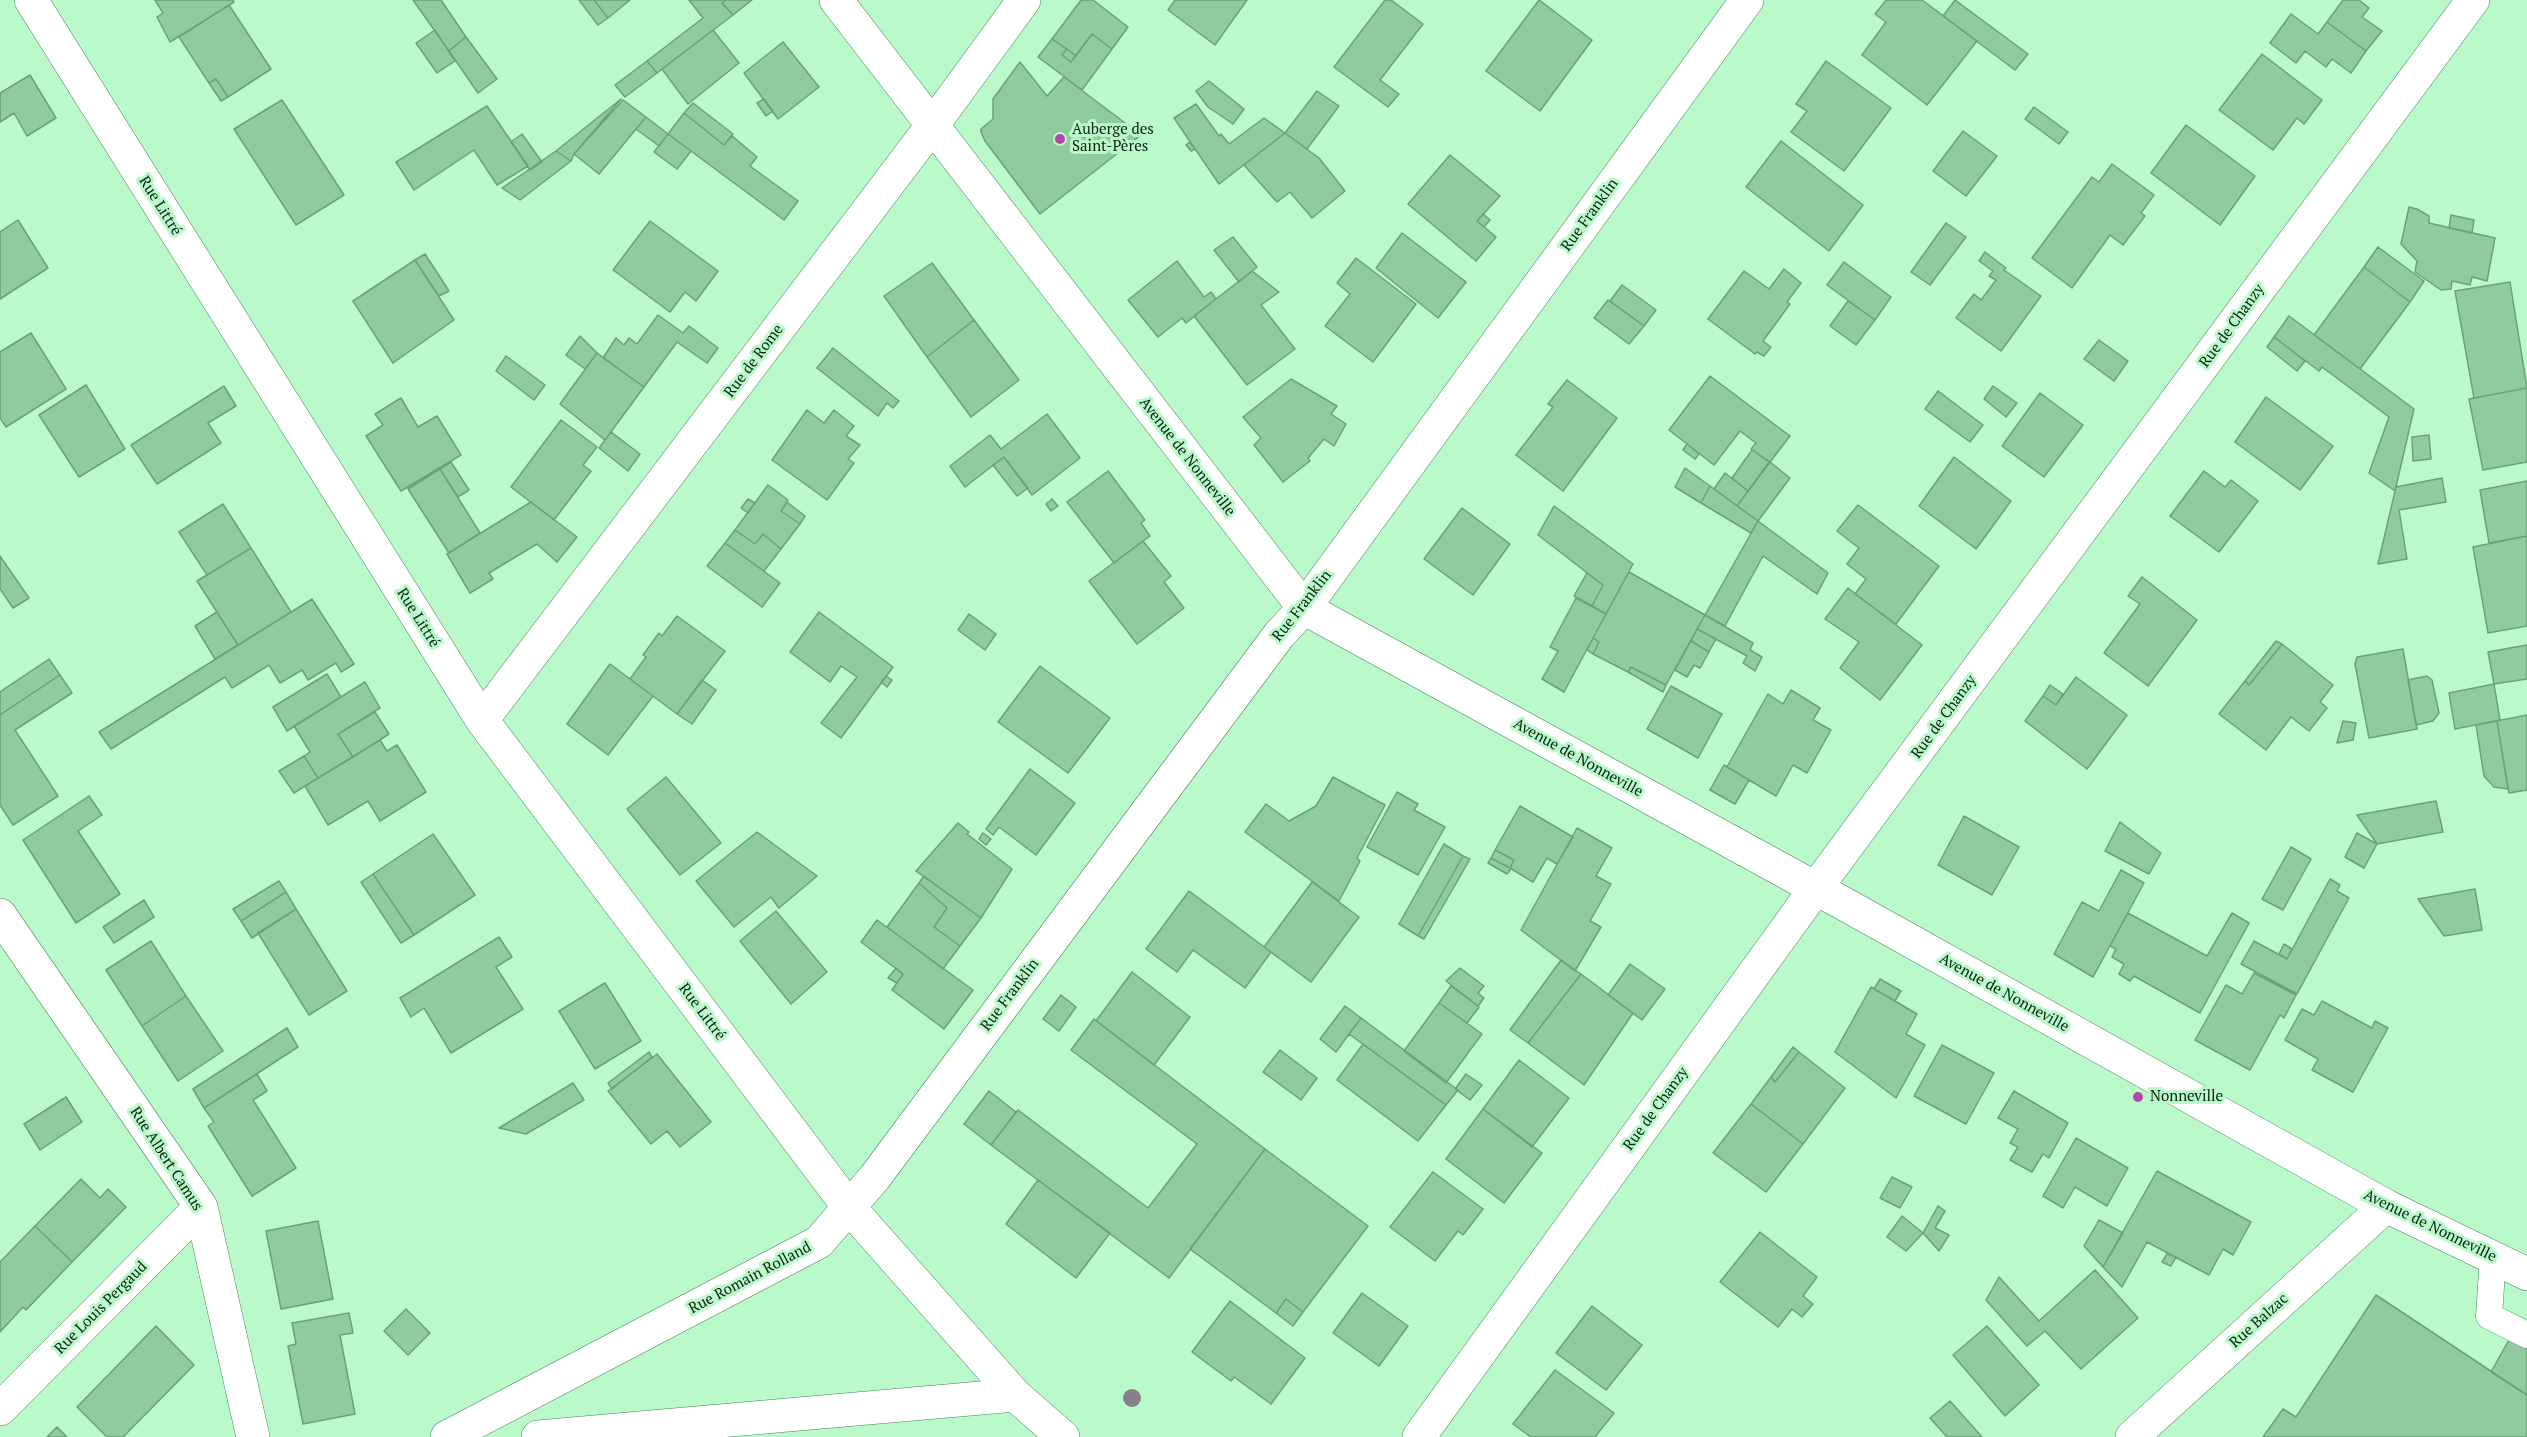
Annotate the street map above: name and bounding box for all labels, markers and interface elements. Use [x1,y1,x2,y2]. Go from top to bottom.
place label: Auberge des Saint-Pères [1072,121,1154,156]
marker: Auberge des Saint-Pères [1053,132,1067,146]
street label: Rue Littré [135,173,185,239]
street label: Rue Franklin [1558,175,1622,255]
street label: Rue de Chanzy [2196,281,2268,371]
street label: Rue de Rome [721,321,787,401]
street label: Avenue de Nonneville [1135,394,1239,520]
street label: Rue Franklin [1269,567,1335,645]
street label: Rue Littré [393,585,443,651]
street label: Rue de Chanzy [1908,672,1980,762]
street label: Avenue de Nonneville [1510,715,1646,801]
street label: Avenue de Nonneville [1936,950,2072,1036]
street label: Rue Franklin [977,955,1043,1035]
street label: Rue Littré [675,980,729,1044]
street label: Rue de Chanzy [1620,1064,1692,1154]
place label: Nonneville [2150,1088,2223,1106]
marker: Nonneville [2131,1090,2145,1104]
street label: Rue Albert Camus [126,1104,206,1214]
street label: Avenue de Nonneville [2361,1186,2499,1266]
street label: Rue Romain Rolland [686,1238,814,1318]
street label: Rue Louis Pergaud [51,1258,151,1358]
street label: Rue Balzac [2226,1290,2292,1352]

